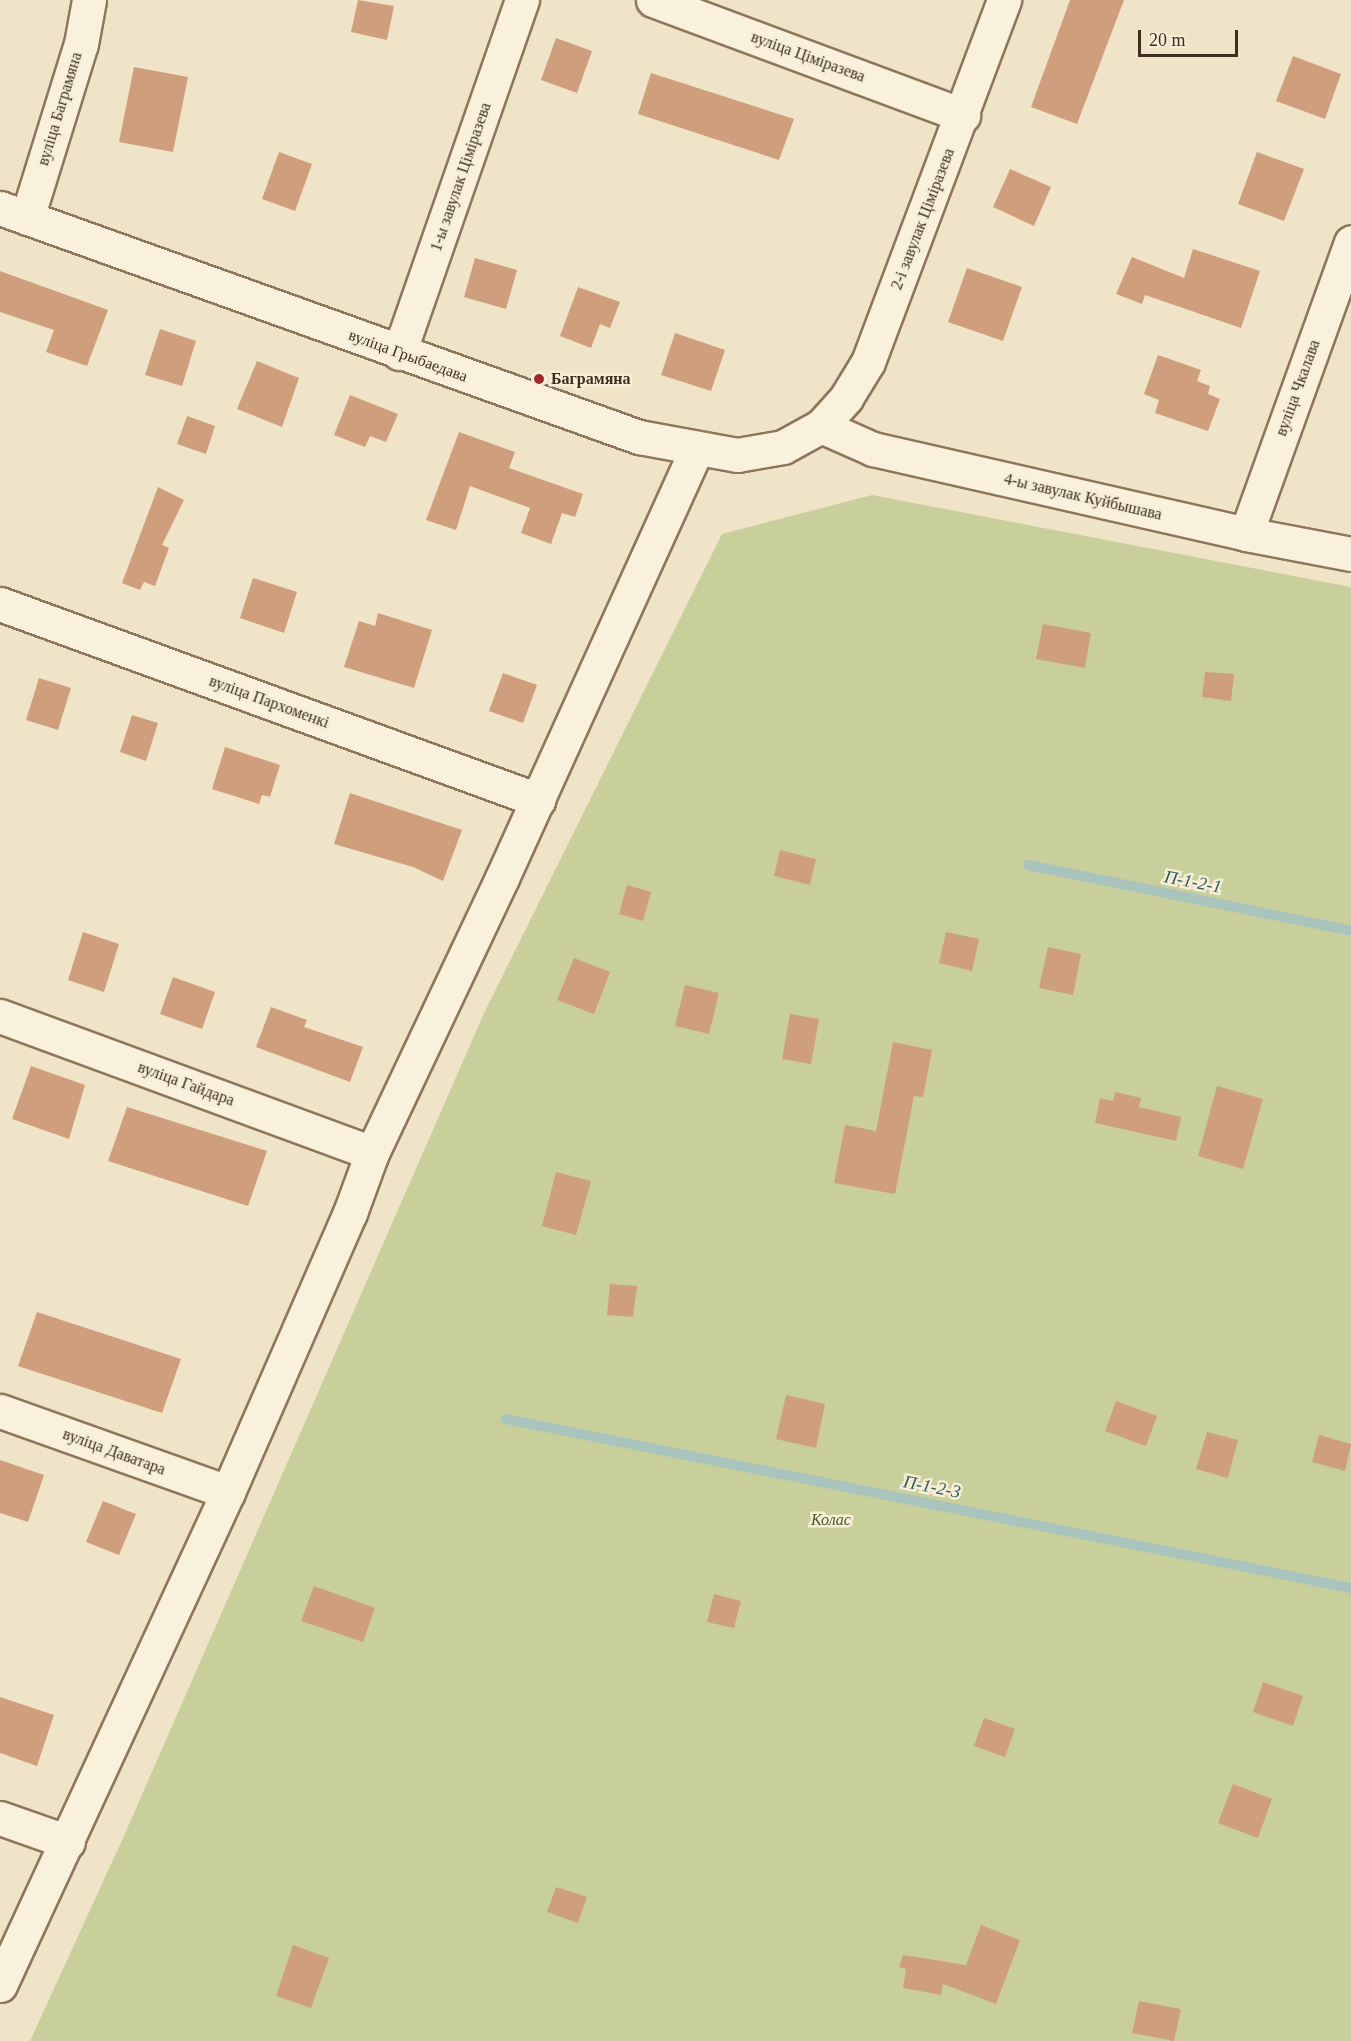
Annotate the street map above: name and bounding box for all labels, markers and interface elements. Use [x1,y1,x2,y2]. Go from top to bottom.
scale bar [1141,18,1242,56]
street label: вуліца Ціміразева [748,27,868,87]
text: 20 m [1149,30,1186,50]
street label: вуліца Баграмяна [34,50,86,168]
street label: 1-ы завулак Ціміразева [426,100,496,254]
street label: 2-і завулак Ціміразева [887,146,959,292]
street label: вуліца Грыбаедава [346,326,470,386]
street label: вуліца Чкалава [1272,337,1324,439]
place label: Баграмяна [551,369,631,389]
marker: Баграмяна [532,372,546,386]
street label: 4-ы завулак Куйбышава [1002,469,1164,525]
street label: вуліца Пархоменкі [206,671,332,733]
water label: П-1-2-1 [1162,866,1224,898]
street label: вуліца Гайдара [135,1058,237,1110]
street label: вуліца Даватара [60,1425,168,1479]
water label: П-1-2-3 [901,1471,963,1503]
park label: Колас [811,1510,851,1530]

